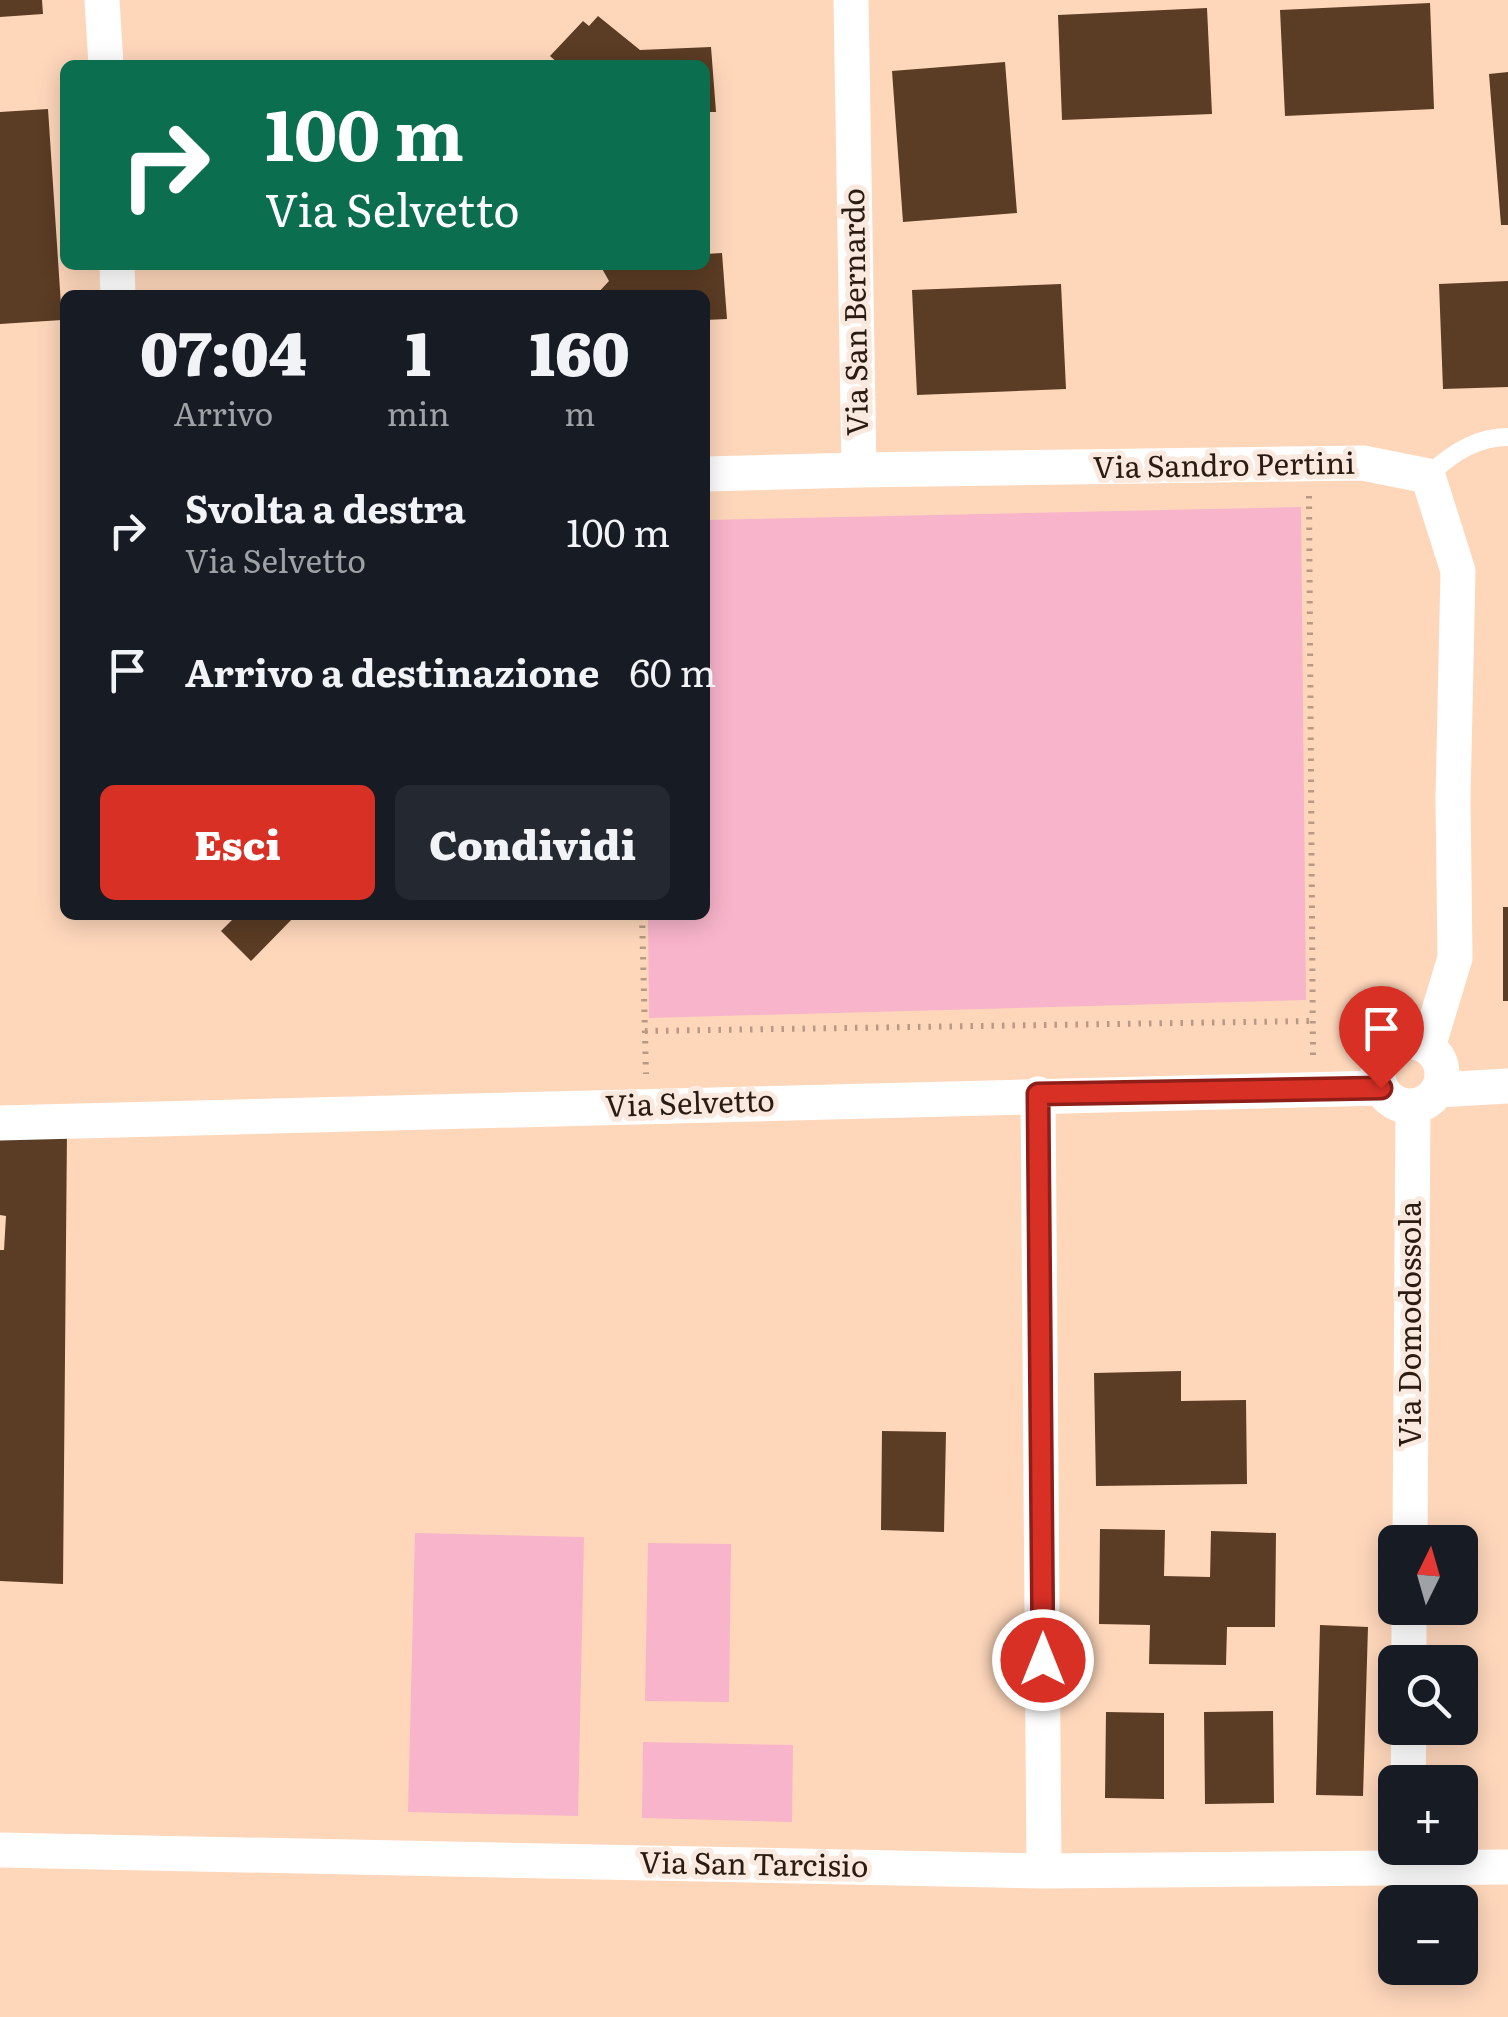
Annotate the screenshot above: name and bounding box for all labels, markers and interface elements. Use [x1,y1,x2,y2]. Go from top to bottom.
text: 100 m [265,79,464,183]
icon: right [100,100,230,230]
text: Via Selvetto [265,174,520,241]
street label: Via San Bernardo [829,188,877,436]
text: 07:04 [140,305,307,394]
text: 1 [406,305,431,394]
text: 160 [530,305,630,394]
text: Arrivo [174,388,273,436]
text: min [387,388,450,436]
text: m [564,388,595,436]
street label: Via Sandro Pertini [1092,439,1355,487]
text: Svolta a destra [185,478,466,535]
text: 100 m [566,502,670,559]
icon: right [100,503,155,558]
text: Via Selvetto [185,535,366,583]
text: Arrivo a destinazione [185,642,599,699]
text: 60 m [629,642,716,699]
icon: arrive [100,643,155,698]
button: Esci [100,785,375,900]
button: Condividi [395,785,670,900]
pin [1339,986,1424,1089]
icon: arrive [1354,1001,1409,1056]
street label: Via Selvetto [604,1076,776,1126]
street label: Via Domodossola [1386,1200,1430,1447]
north arrow [1378,1525,1478,1625]
map controls [1378,1525,1478,1985]
position arrow [991,1608,1095,1712]
button: search [1378,1645,1478,1745]
button: + [1378,1765,1478,1865]
street label: Via San Tarcisio [639,1838,869,1886]
button: − [1378,1885,1478,1985]

